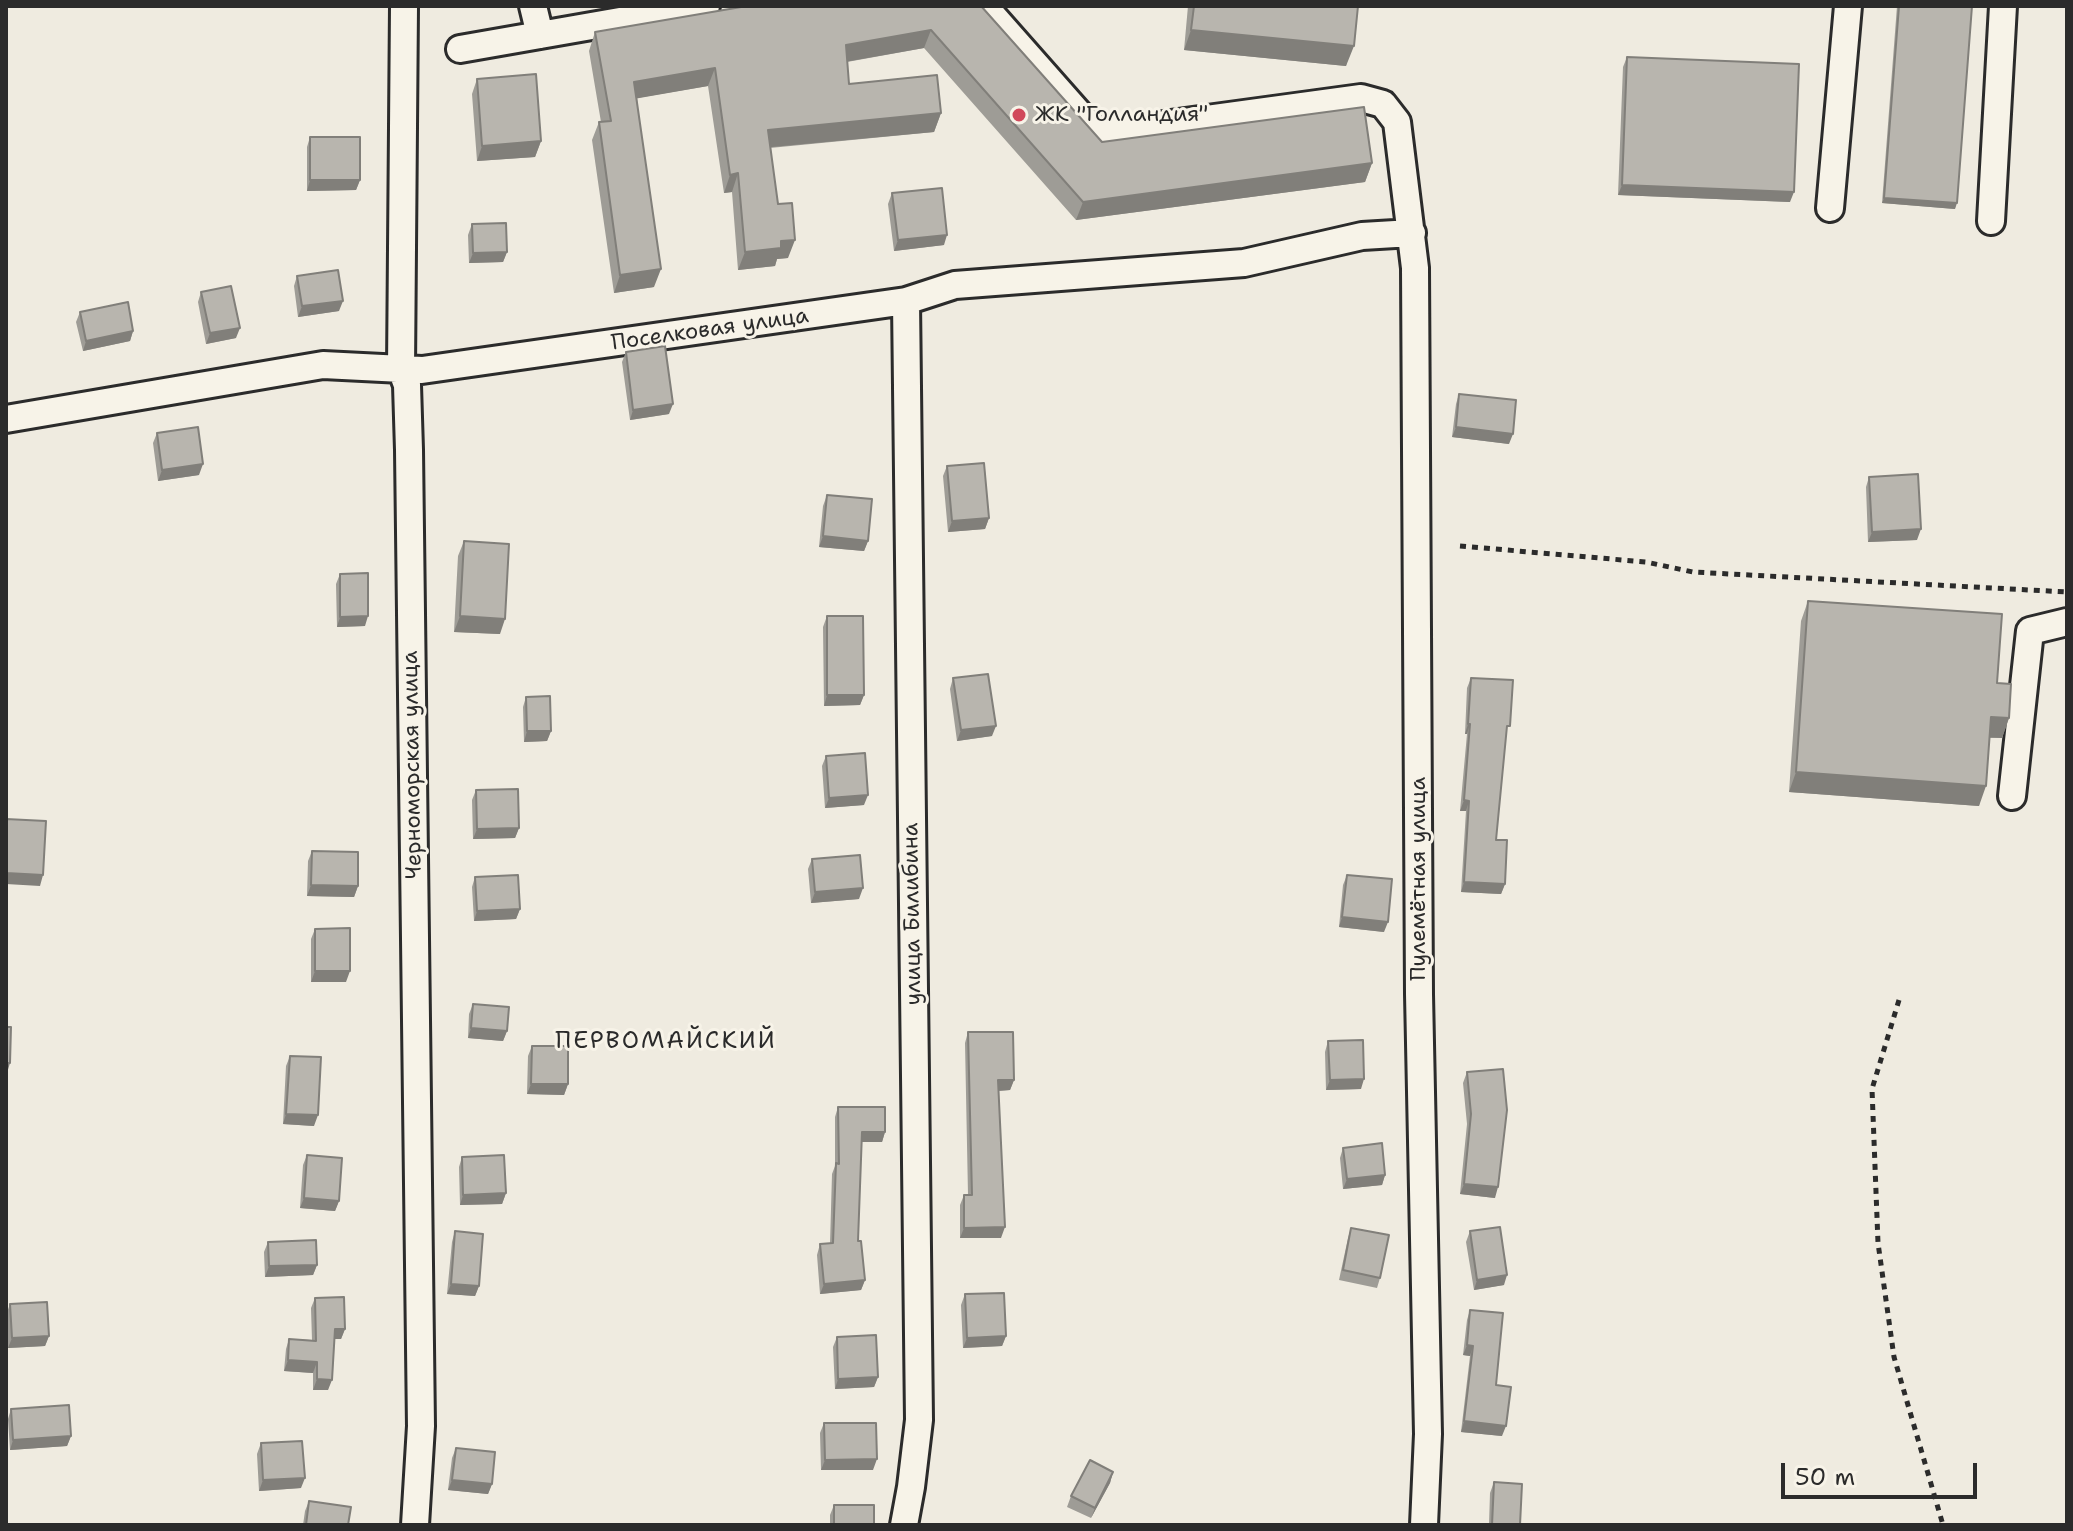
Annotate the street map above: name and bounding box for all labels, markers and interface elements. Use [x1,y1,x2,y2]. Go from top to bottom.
place label: ЖК "Голландия" [1035,102,1208,128]
marker: ЖК "Голландия" [1010,106,1028,124]
street label: Поселковая улица [610,303,810,357]
street label: Черноморская улица [398,651,428,879]
street label: Пулемётная улица [1406,777,1432,981]
street label: улица Билибина [898,822,928,1006]
district label: ПЕРВОМАЙСКИЙ [555,1028,777,1056]
scale bar [1785,1447,1981,1497]
text: 50 m [1795,1461,1855,1493]

